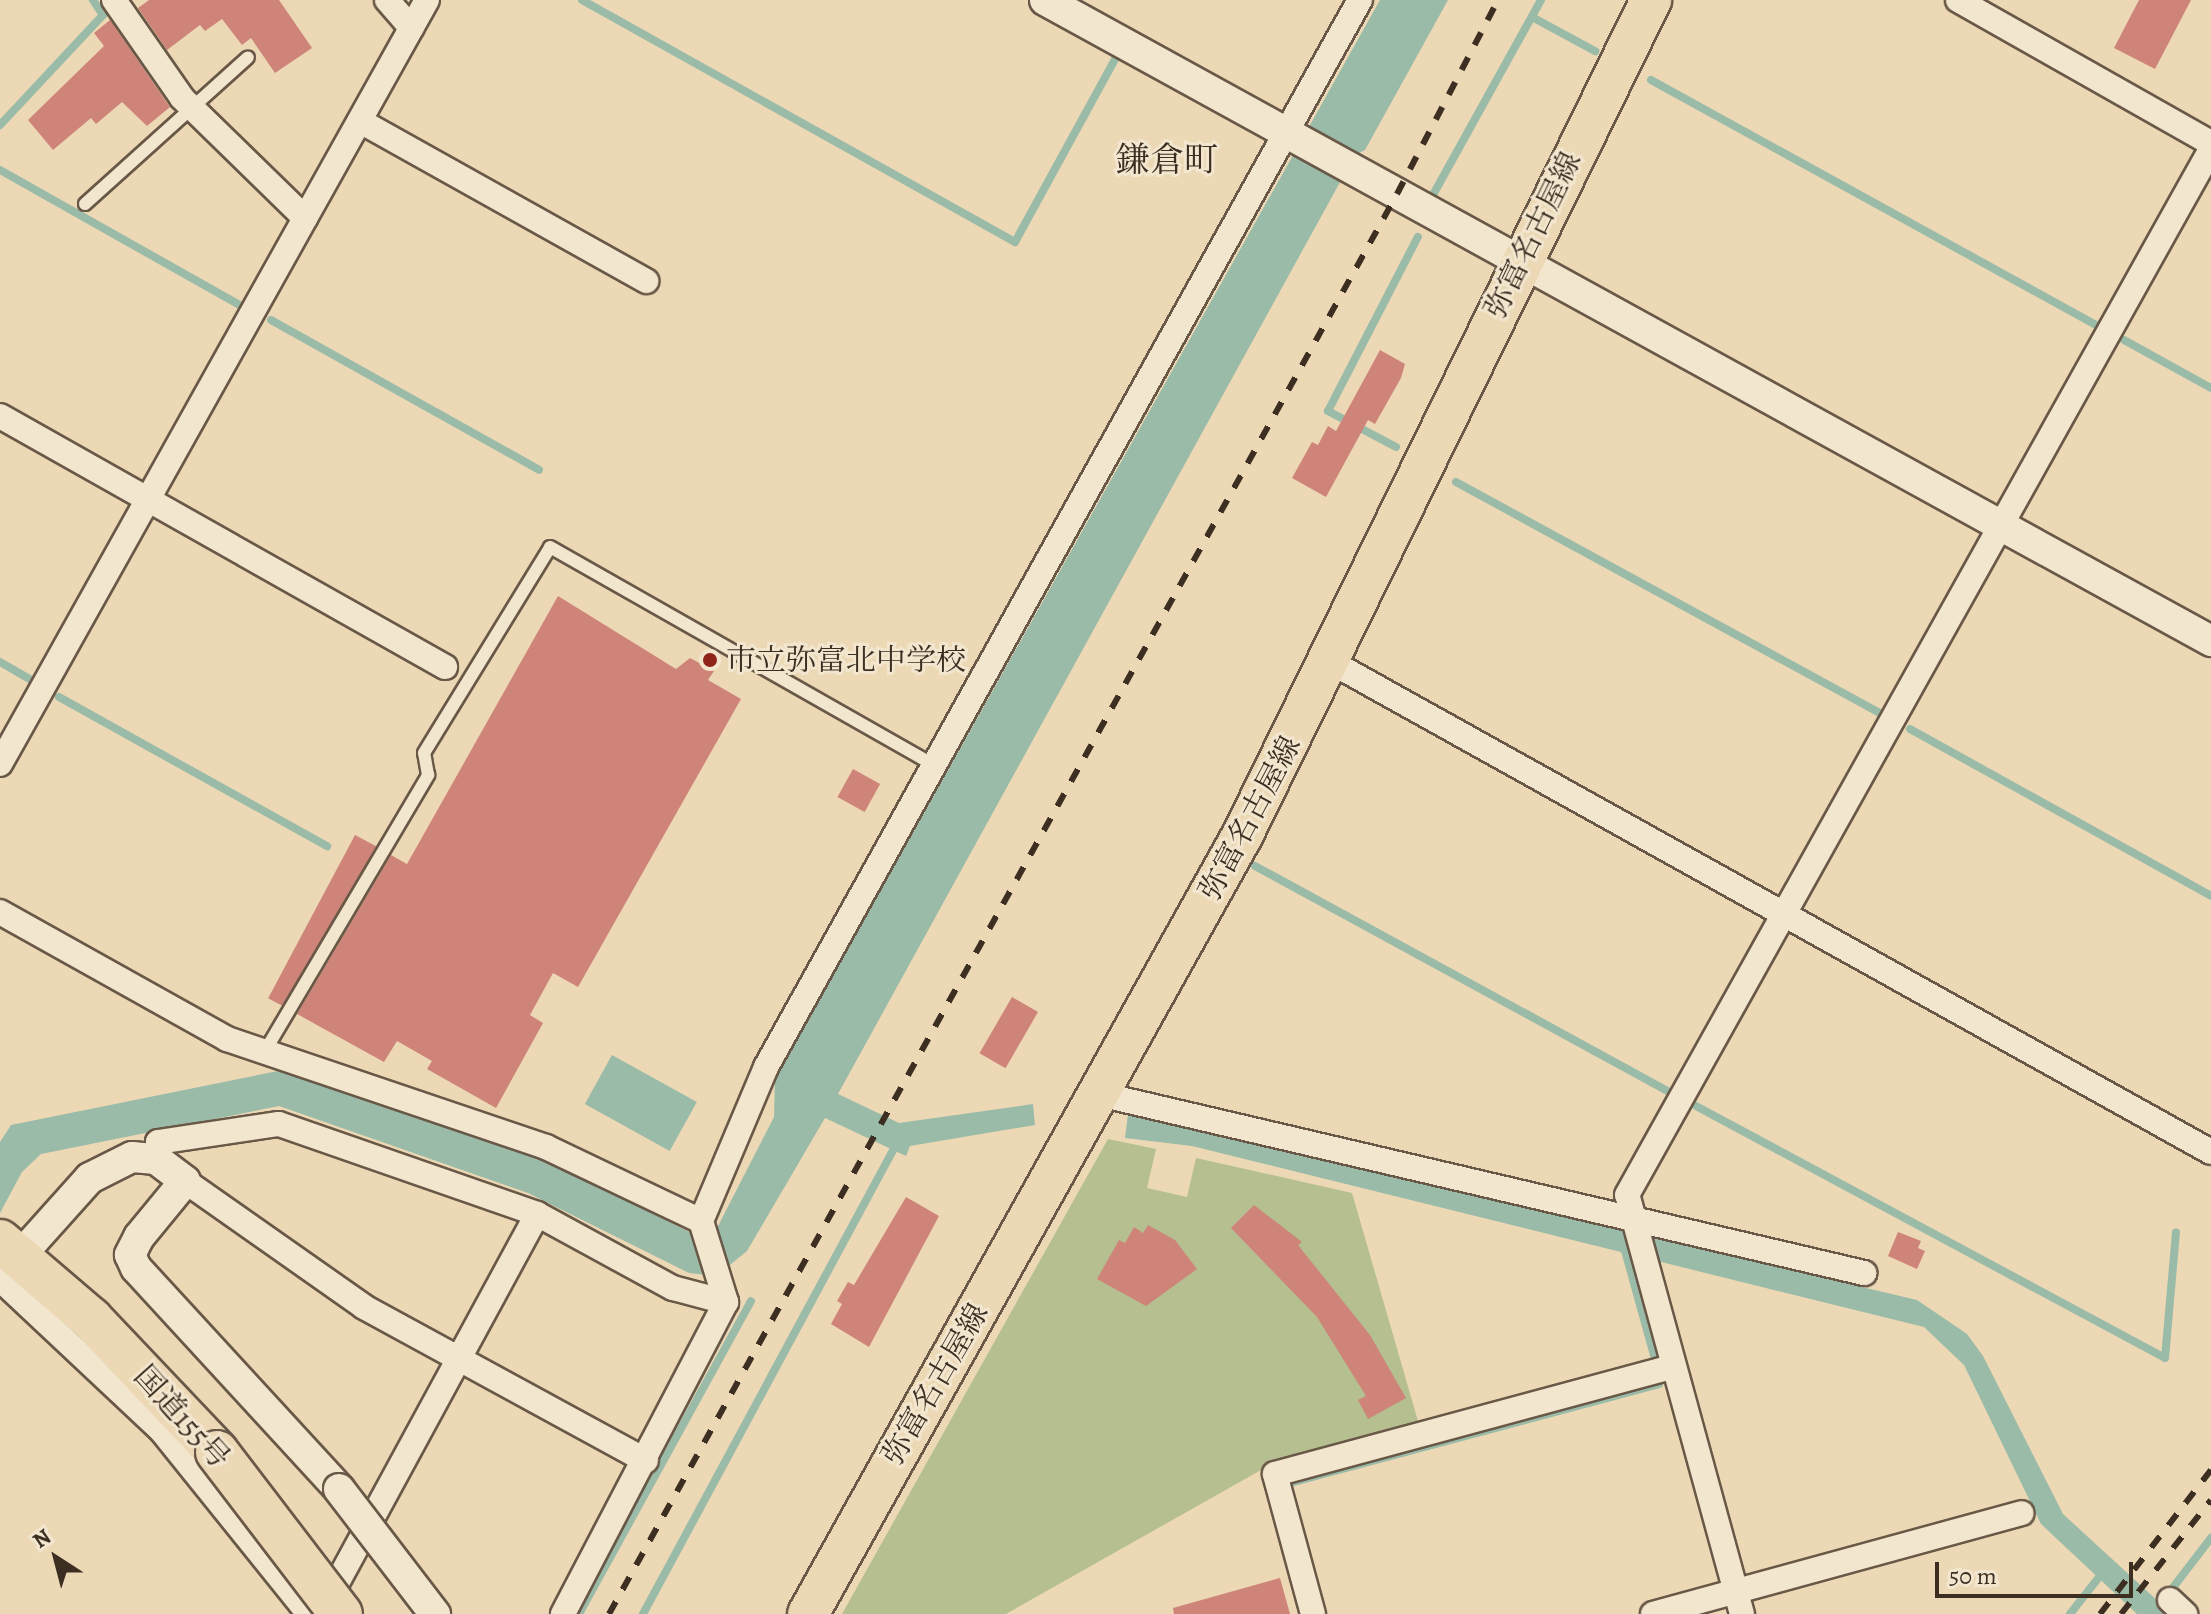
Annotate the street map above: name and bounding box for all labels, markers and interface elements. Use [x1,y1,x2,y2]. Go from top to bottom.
district label: 鎌倉町 [1116,140,1218,180]
street label: 弥富名古屋線 [1477,146,1589,324]
place label: 市立弥富北中学校 [726,642,966,678]
marker: 市立弥富北中学校 [701,651,719,669]
street label: 弥富名古屋線 [1192,730,1308,906]
street label: 弥富名古屋線 [874,1297,996,1471]
street label: 国道155号 [126,1358,238,1476]
north arrow [16,1518,96,1598]
text: N [27,1522,57,1555]
scale bar [1939,1546,2137,1596]
text: 50 m [1949,1560,1997,1592]

